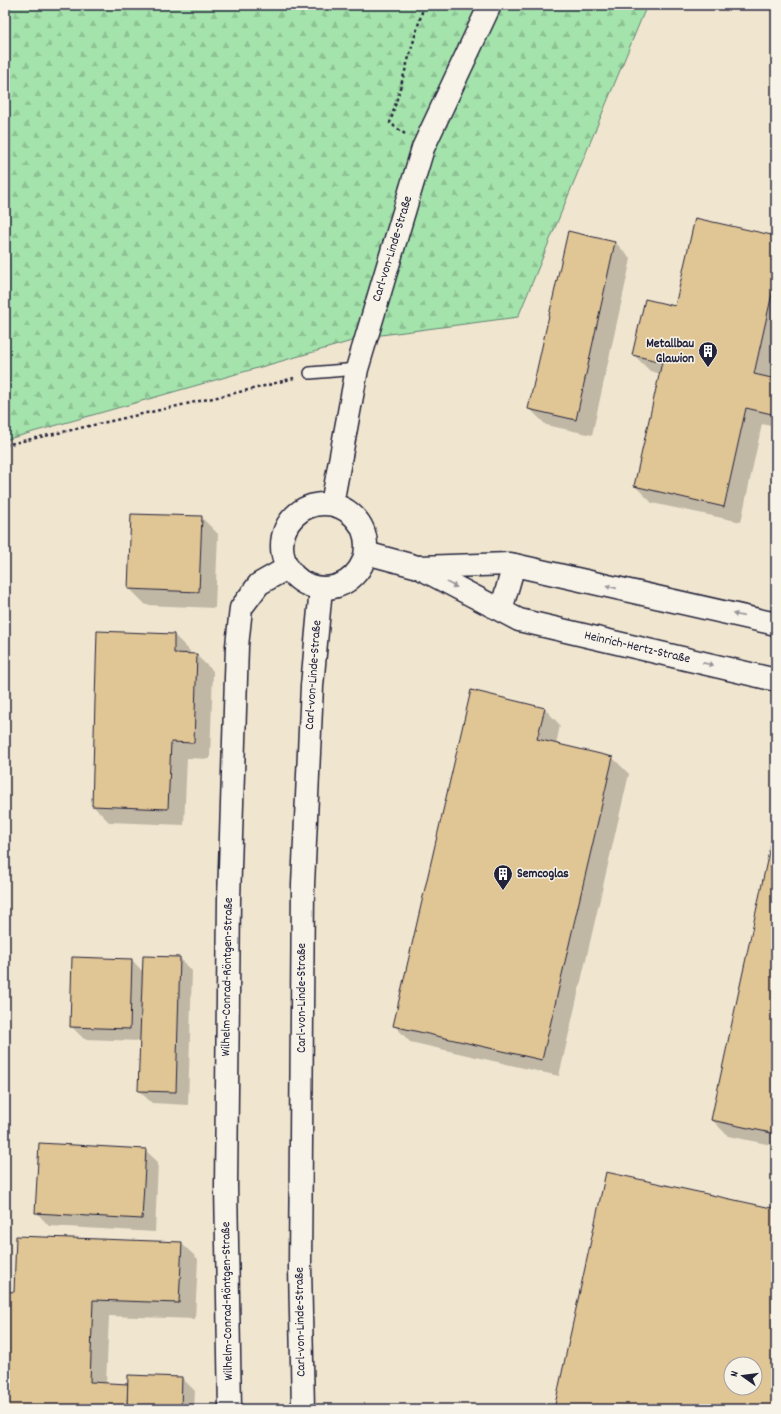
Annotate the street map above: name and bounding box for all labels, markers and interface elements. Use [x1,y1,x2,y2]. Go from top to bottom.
street label: Carl-von-Linde-Straße [368,193,418,304]
place label: Metallbau Glawion [646,335,694,369]
building icon: Metallbau Glawion [697,340,719,368]
one-way arrow [446,582,458,588]
one-way arrow [605,583,617,589]
one-way arrow [732,612,744,618]
street label: Carl-von-Linde-Straße [301,619,327,730]
street label: Heinrich-Hertz-Straße [582,627,692,670]
one-way arrow [702,662,715,668]
building icon: Semcoglas [492,863,514,891]
place label: Semcoglas [517,865,569,884]
street label: Wilhelm-Conrad-Röntgen-Straße [217,897,239,1057]
street label: Carl-von-Linde-Straße [293,943,312,1053]
street label: Wilhelm-Conrad-Röntgen-Straße [217,1221,239,1381]
street label: Carl-von-Linde-Straße [291,1267,311,1377]
north arrow [723,1356,763,1396]
text: N [727,1369,744,1379]

